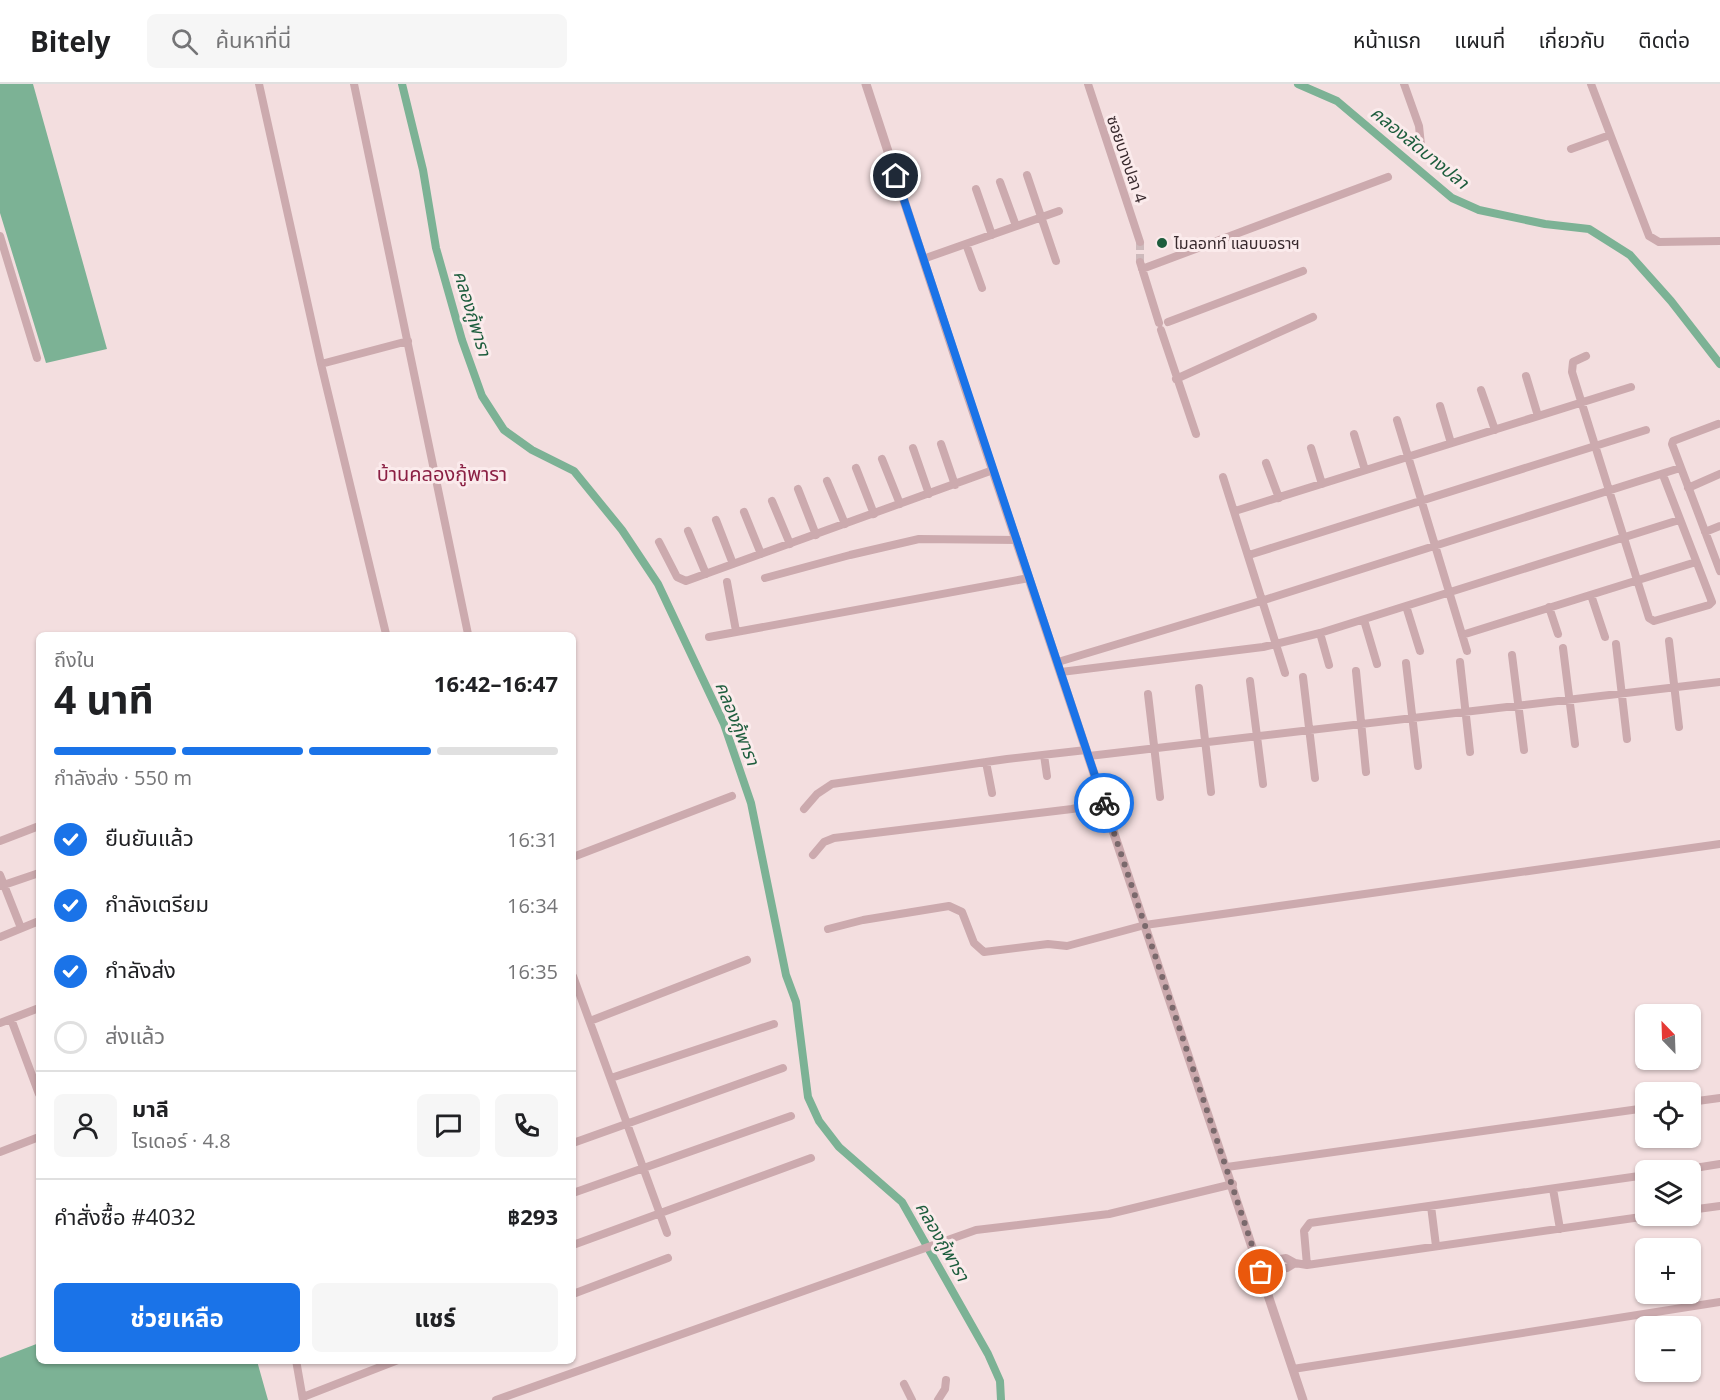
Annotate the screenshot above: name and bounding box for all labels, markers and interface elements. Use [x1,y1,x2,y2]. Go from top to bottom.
search box [147,14,567,68]
text: Bitely [30,22,111,60]
text: ค้นหาที่นี่ [216,24,291,54]
icon: search [168,25,201,58]
text: หน้าแรก [1353,26,1421,54]
text: แผนที่ [1454,26,1505,54]
text: เกี่ยวกับ [1538,26,1605,54]
text: ติดต่อ [1638,26,1690,54]
water label: คลองลัดบางปลา [1366,100,1474,194]
street label: ซอยบางปลา 4 [1102,112,1152,206]
pin [870,150,921,201]
icon: home [879,159,912,192]
place label: ไมลอทท์ แลบบอราฯ [1173,232,1300,254]
marker: ไมลอทท์ แลบบอราฯ [1155,236,1169,250]
water label: คลองกู้พารา [449,267,498,359]
district label: บ้านคลองกู้พารา [377,460,507,487]
text: ถึงใน [54,646,95,673]
text: 16:42–16:47 [434,668,558,698]
text: 4 นาที [54,672,154,725]
water label: คลองกู้พารา [710,678,766,769]
text: กำลังส่ง · 550 m [54,764,192,791]
courier [1074,773,1134,833]
icon: bike [1088,787,1121,820]
text: ยืนยันแล้ว [105,822,194,852]
icon: check [54,823,87,856]
text: 16:31 [507,826,558,853]
text: กำลังเตรียม [105,888,209,918]
icon: check [54,889,87,922]
text: 16:34 [507,892,558,919]
text: กำลังส่ง [105,954,176,984]
icon: check [54,955,87,988]
text: 16:35 [507,958,558,985]
north arrow [1635,1004,1701,1070]
map controls [1635,1004,1701,1382]
text: ส่งแล้ว [105,1020,165,1050]
button: locate [1635,1082,1701,1148]
text: มาลี [132,1093,169,1123]
button: person [54,1094,117,1157]
button: chat [417,1094,480,1157]
button: phone [495,1094,558,1157]
text: ไรเดอร์ · 4.8 [132,1127,231,1154]
button: layers [1635,1160,1701,1226]
water label: คลองกู้พารา [911,1197,976,1286]
text: คำสั่งซื้อ #4032 [54,1201,196,1231]
text: ฿293 [507,1201,558,1231]
button: + [1635,1238,1701,1304]
pin [1235,1246,1286,1297]
icon: bag [1244,1255,1277,1288]
button: ช่วยเหลือ [54,1283,300,1352]
button: แชร์ [312,1283,558,1352]
button: − [1635,1316,1701,1382]

